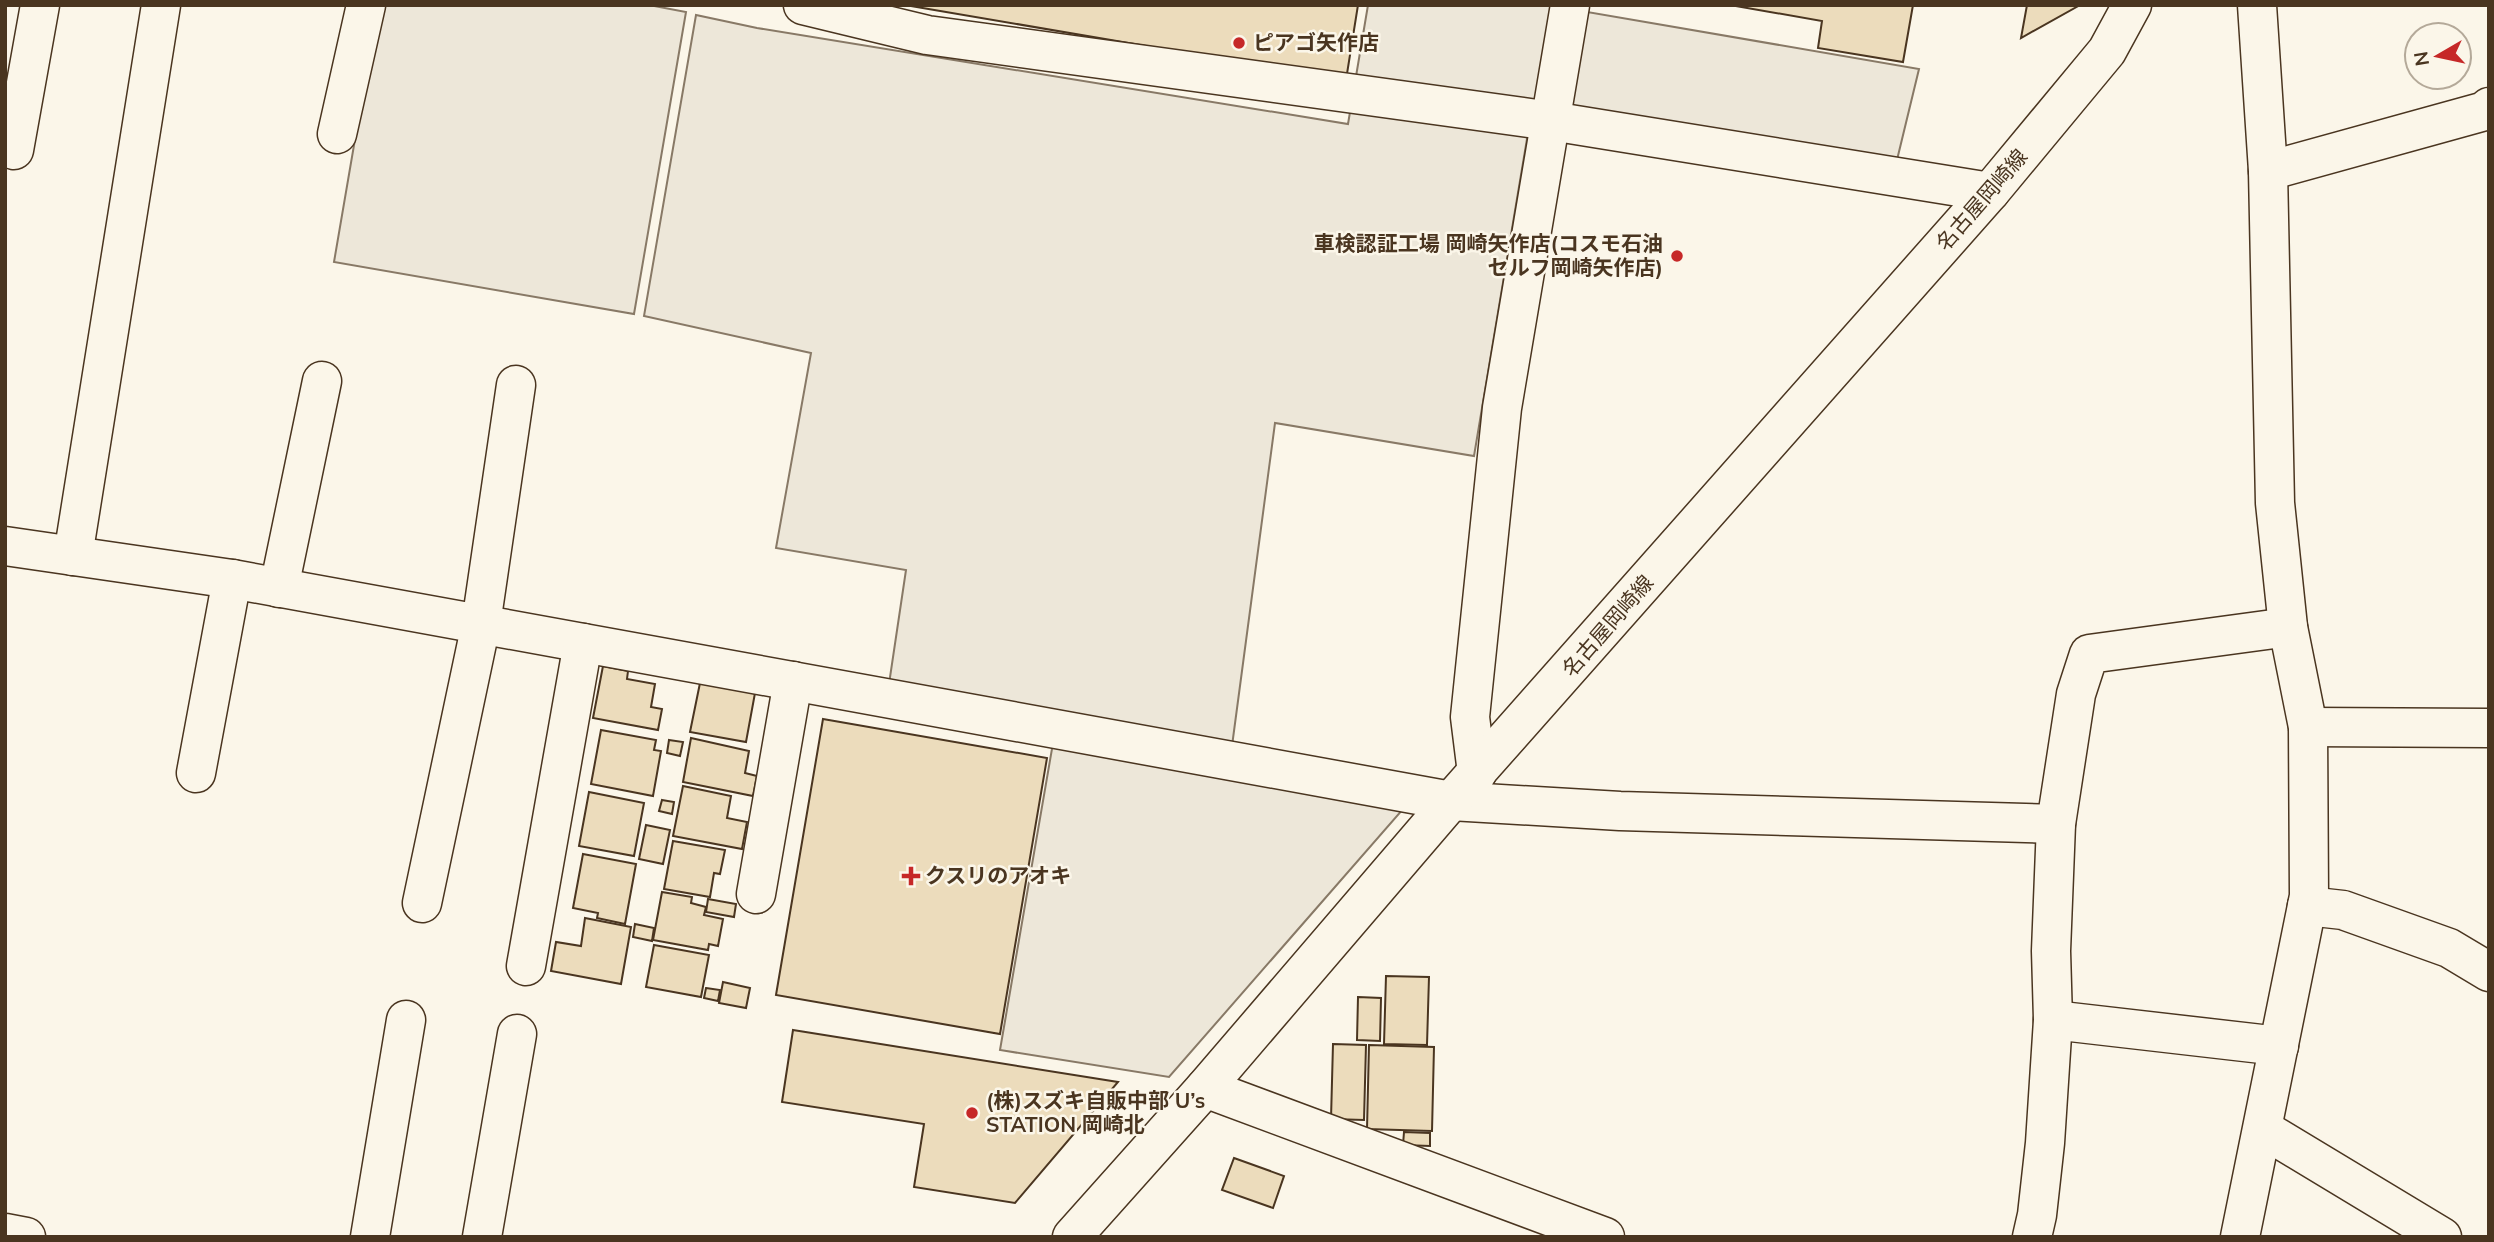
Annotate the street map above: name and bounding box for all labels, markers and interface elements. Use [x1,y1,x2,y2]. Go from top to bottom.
north arrow [2403,21,2473,91]
place label: ピアゴ矢作店 [1253,29,1379,55]
marker: ピアゴ矢作店 [1231,35,1247,51]
text: N [2408,50,2434,68]
street label: 名古屋岡崎線 [1930,143,2032,255]
place label: 車検認証工場 岡崎矢作店(コスモ石油 セルフ岡崎矢作店) [1314,230,1663,280]
marker: 車検認証工場 岡崎矢作店(コスモ石油 セルフ岡崎矢作店) [1669,248,1685,264]
street label: 名古屋岡崎線 [1556,569,1658,681]
place label: クスリのアオキ [925,862,1071,888]
marker: クスリのアオキ [903,868,919,884]
place label: (株)スズキ自販中部 U’s STATION 岡崎北 [986,1087,1205,1137]
marker: (株)スズキ自販中部 U’s STATION 岡崎北 [964,1105,980,1121]

